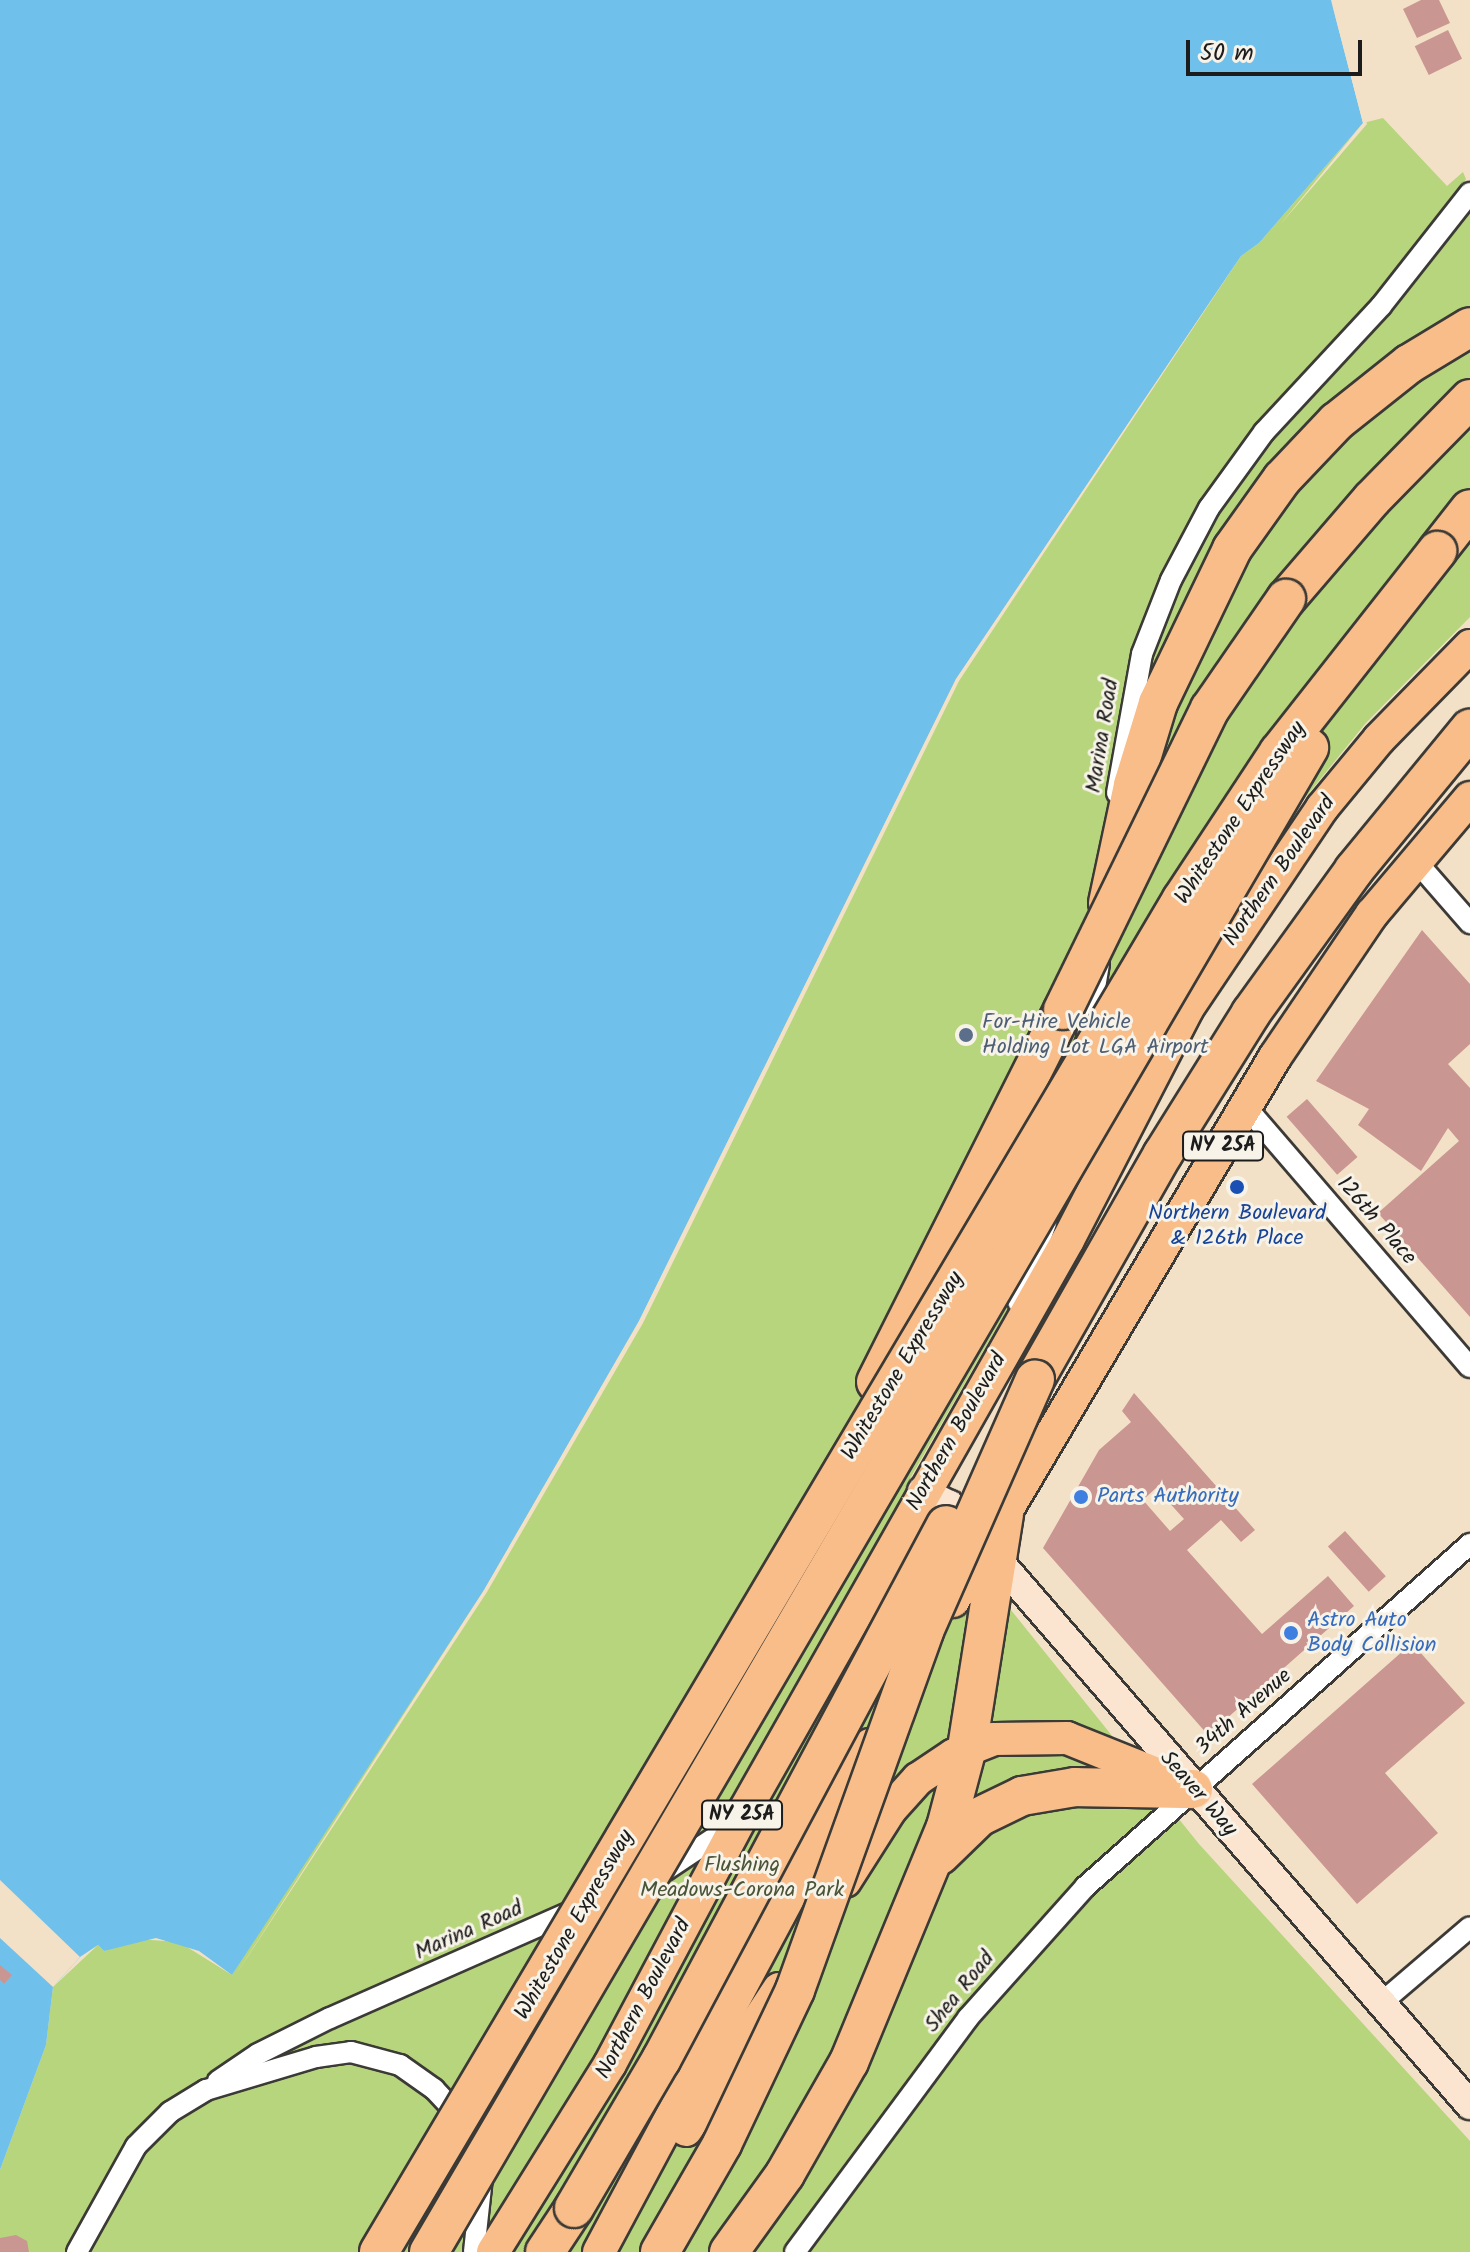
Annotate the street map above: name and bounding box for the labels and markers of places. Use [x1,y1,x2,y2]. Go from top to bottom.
place label: For-Hire Vehicle Holding Lot LGA Airport [982,1009,1208,1060]
marker: For-Hire Vehicle Holding Lot LGA Airport [957,1026,975,1044]
marker: Northern Boulevard & 126th Place [1228,1178,1246,1196]
place label: Northern Boulevard & 126th Place [1148,1200,1326,1252]
place label: Parts Authority [1097,1484,1239,1510]
marker: Parts Authority [1072,1488,1090,1506]
place label: Astro Auto Body Collision [1307,1607,1437,1658]
marker: Astro Auto Body Collision [1282,1624,1300,1642]

